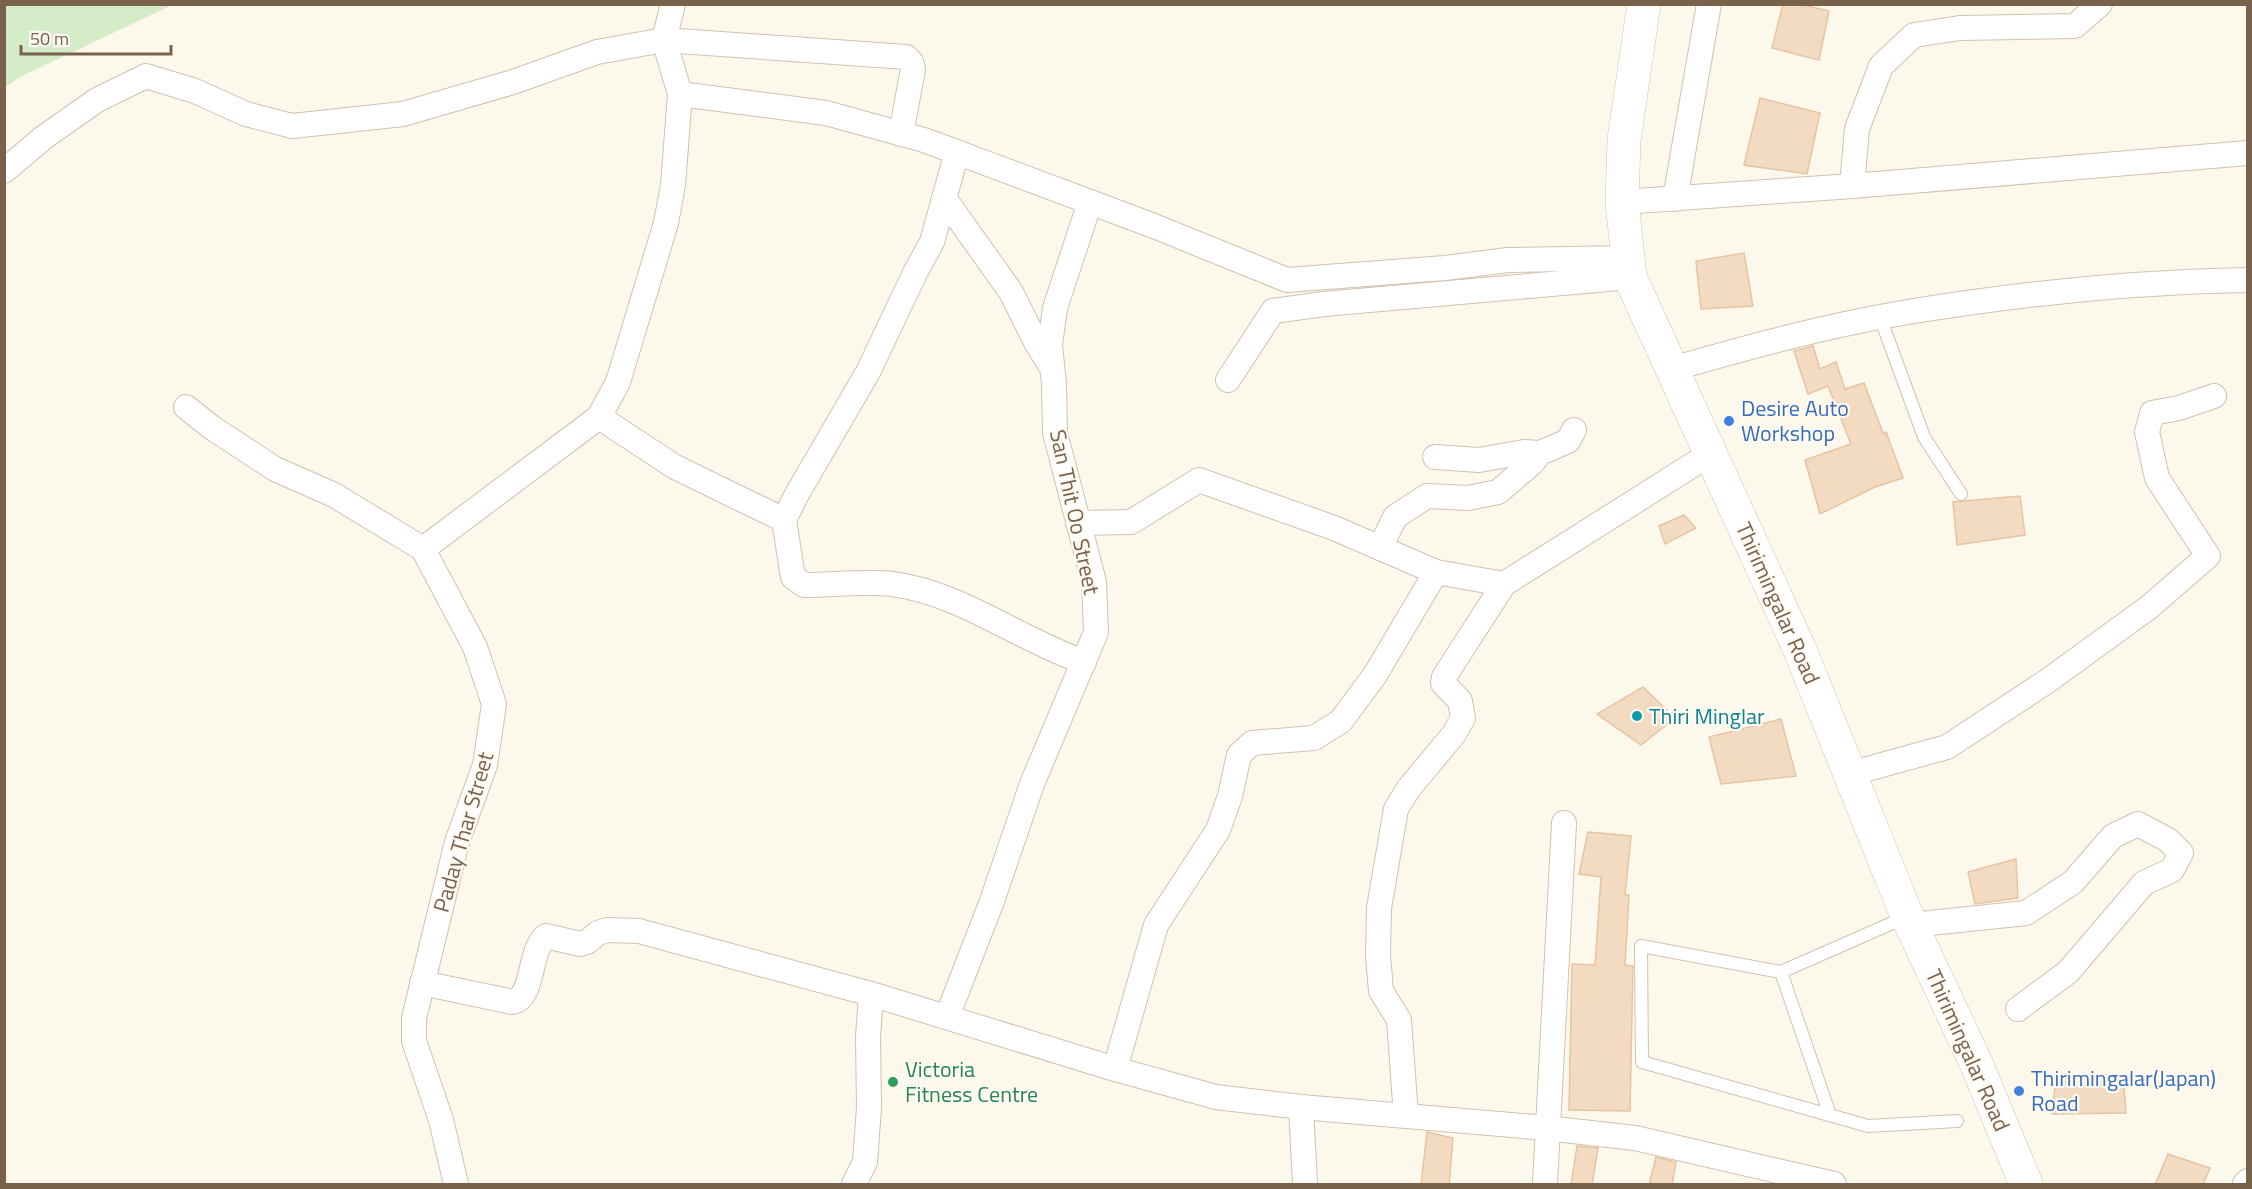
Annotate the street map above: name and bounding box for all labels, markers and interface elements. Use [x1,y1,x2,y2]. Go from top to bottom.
scale bar [21,18,171,56]
text: 50 m [30,25,69,52]
place label: Desire Auto Workshop [1741,391,1849,450]
marker: Desire Auto Workshop [1722,414,1736,428]
street label: San Thit Oo Street [1041,426,1109,598]
street label: Thirimingalar Road [1727,517,1829,689]
place label: Thiri Minglar [1649,699,1765,733]
marker: Thiri Minglar [1630,709,1644,723]
street label: Paday Thar Street [424,747,502,916]
street label: Thirimingalar Road [1917,964,2019,1136]
place label: Victoria Fitness Centre [905,1052,1038,1111]
place label: Thirimingalar(Japan) Road [2031,1061,2216,1120]
marker: Victoria Fitness Centre [886,1075,900,1089]
marker: Thirimingalar(Japan) Road [2012,1084,2026,1098]

